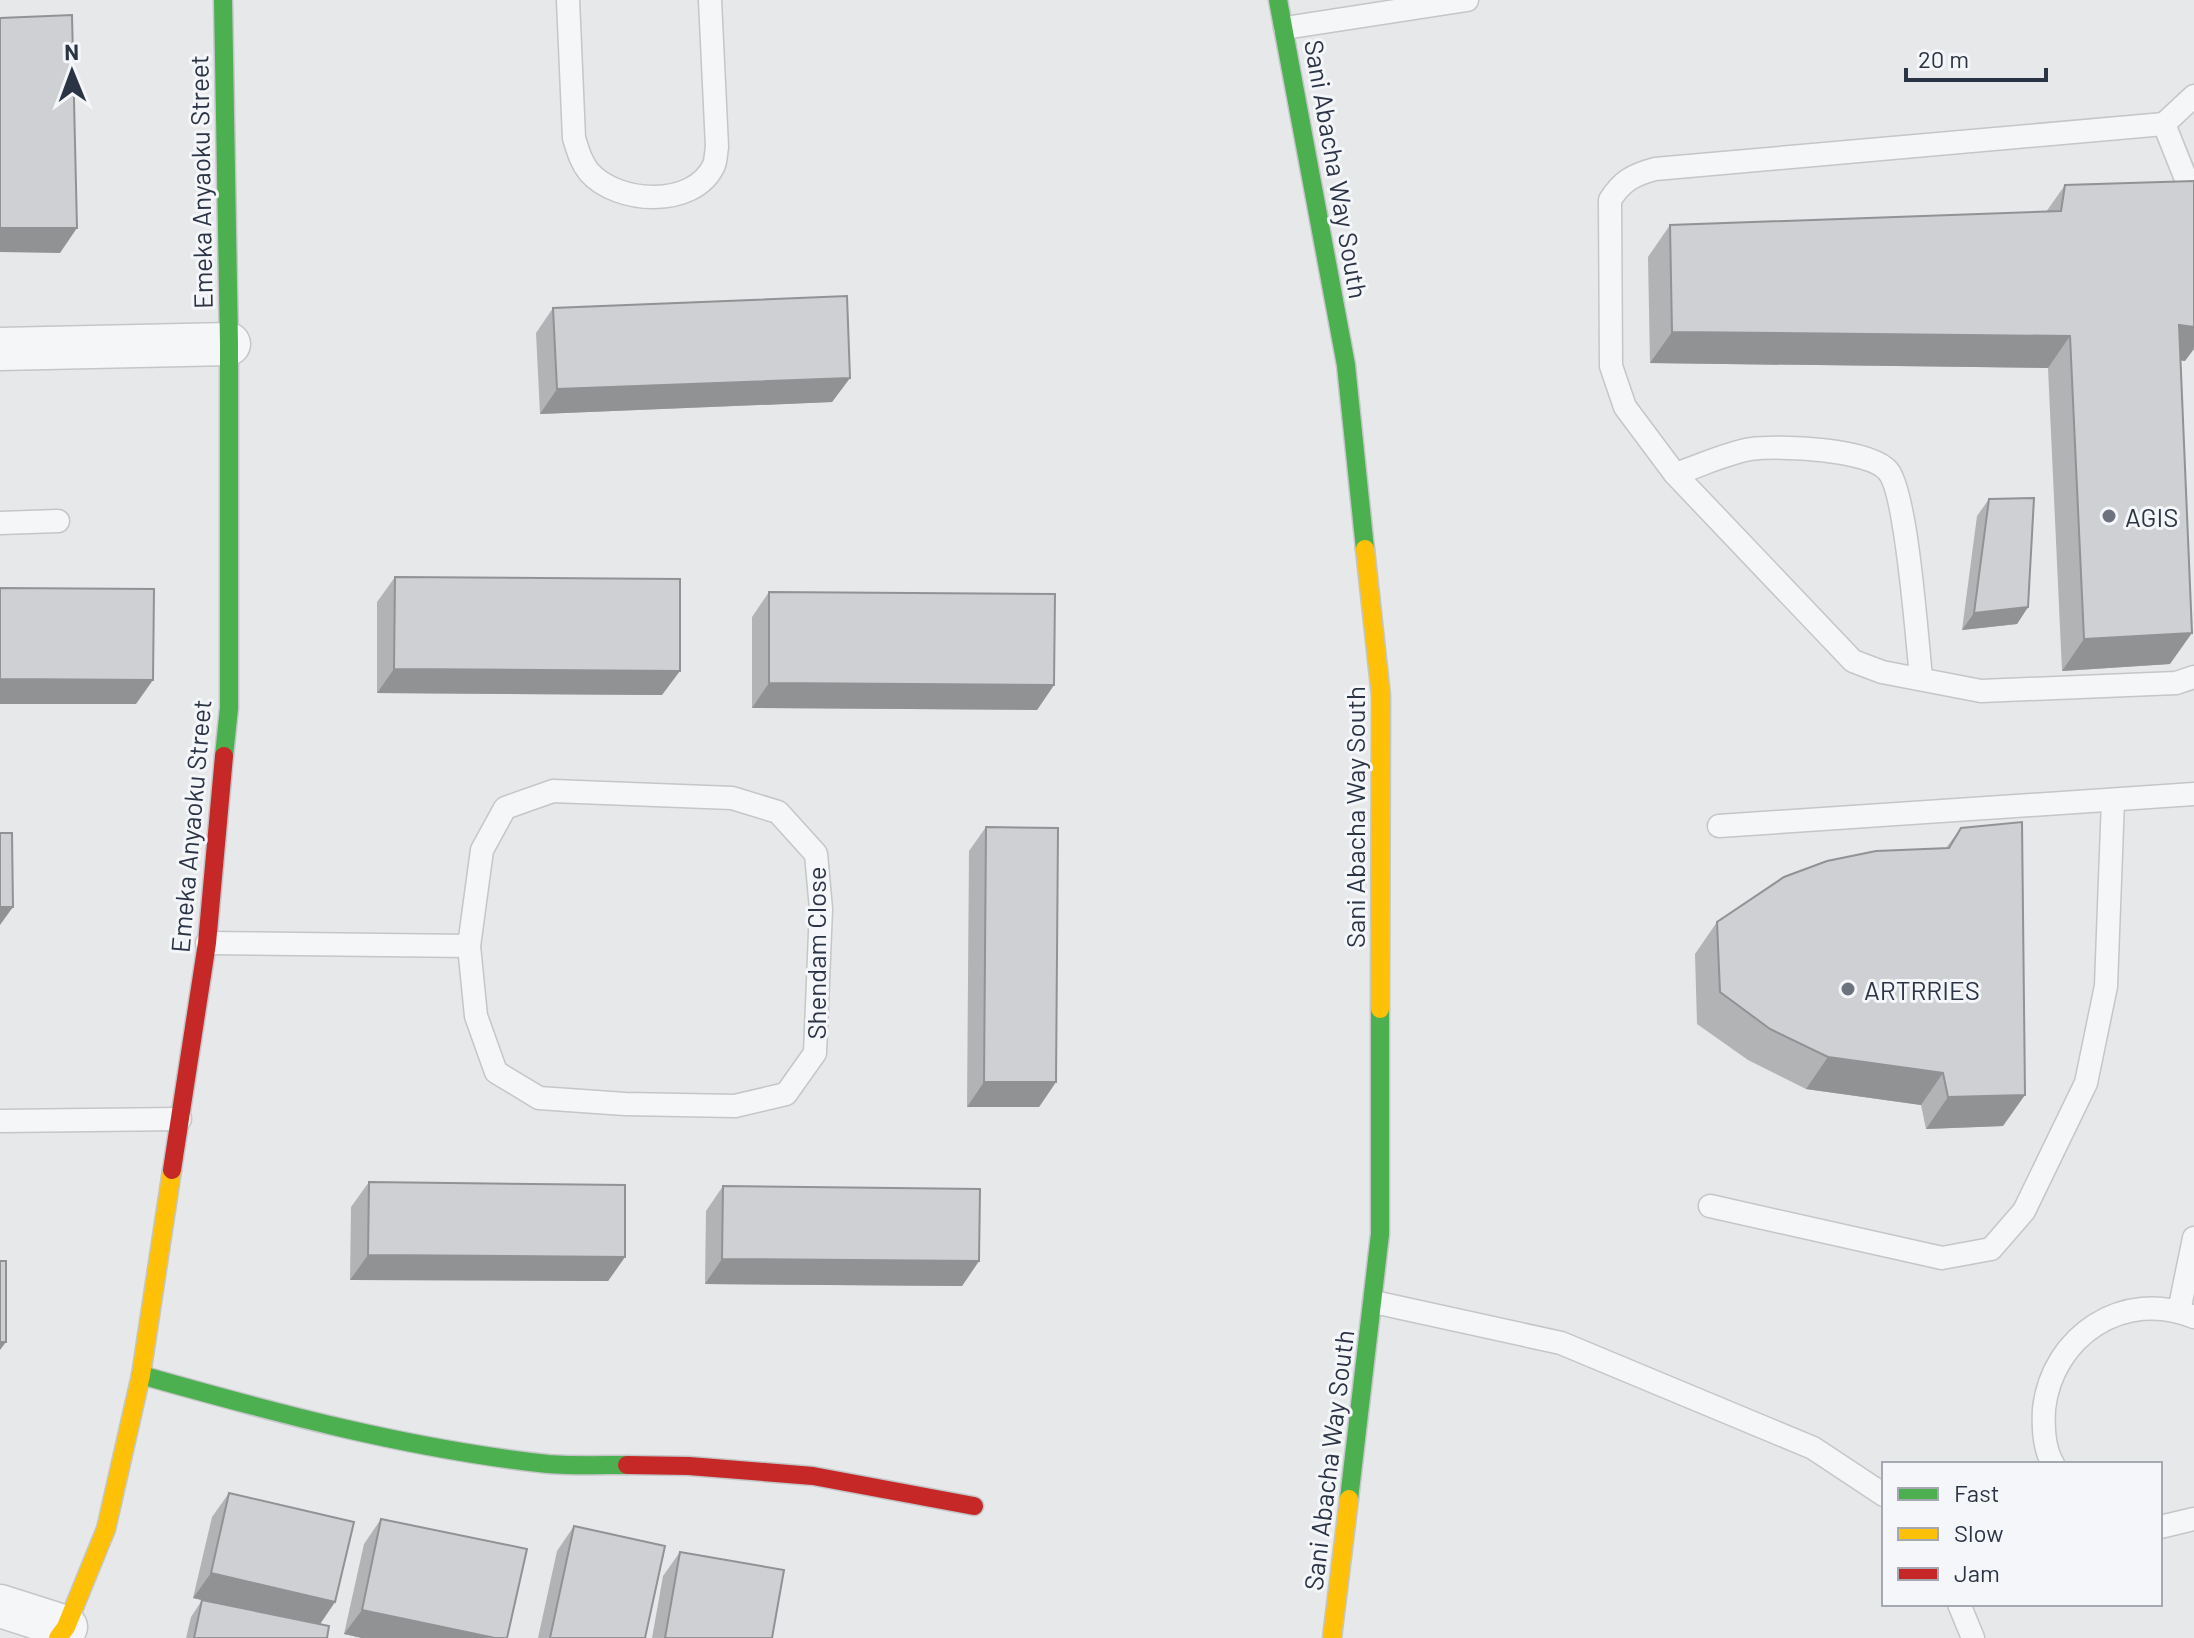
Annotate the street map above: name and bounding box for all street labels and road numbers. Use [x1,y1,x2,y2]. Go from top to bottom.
street label: Sani Abacha Way South [1299,37,1375,301]
street label: Emeka Anyaoku Street [182,55,218,309]
street label: Sani Abacha Way South [1339,686,1370,948]
street label: Emeka Anyaoku Street [163,698,217,954]
street label: Shendam Close [800,866,831,1040]
street label: Sani Abacha Way South [1297,1328,1359,1592]

